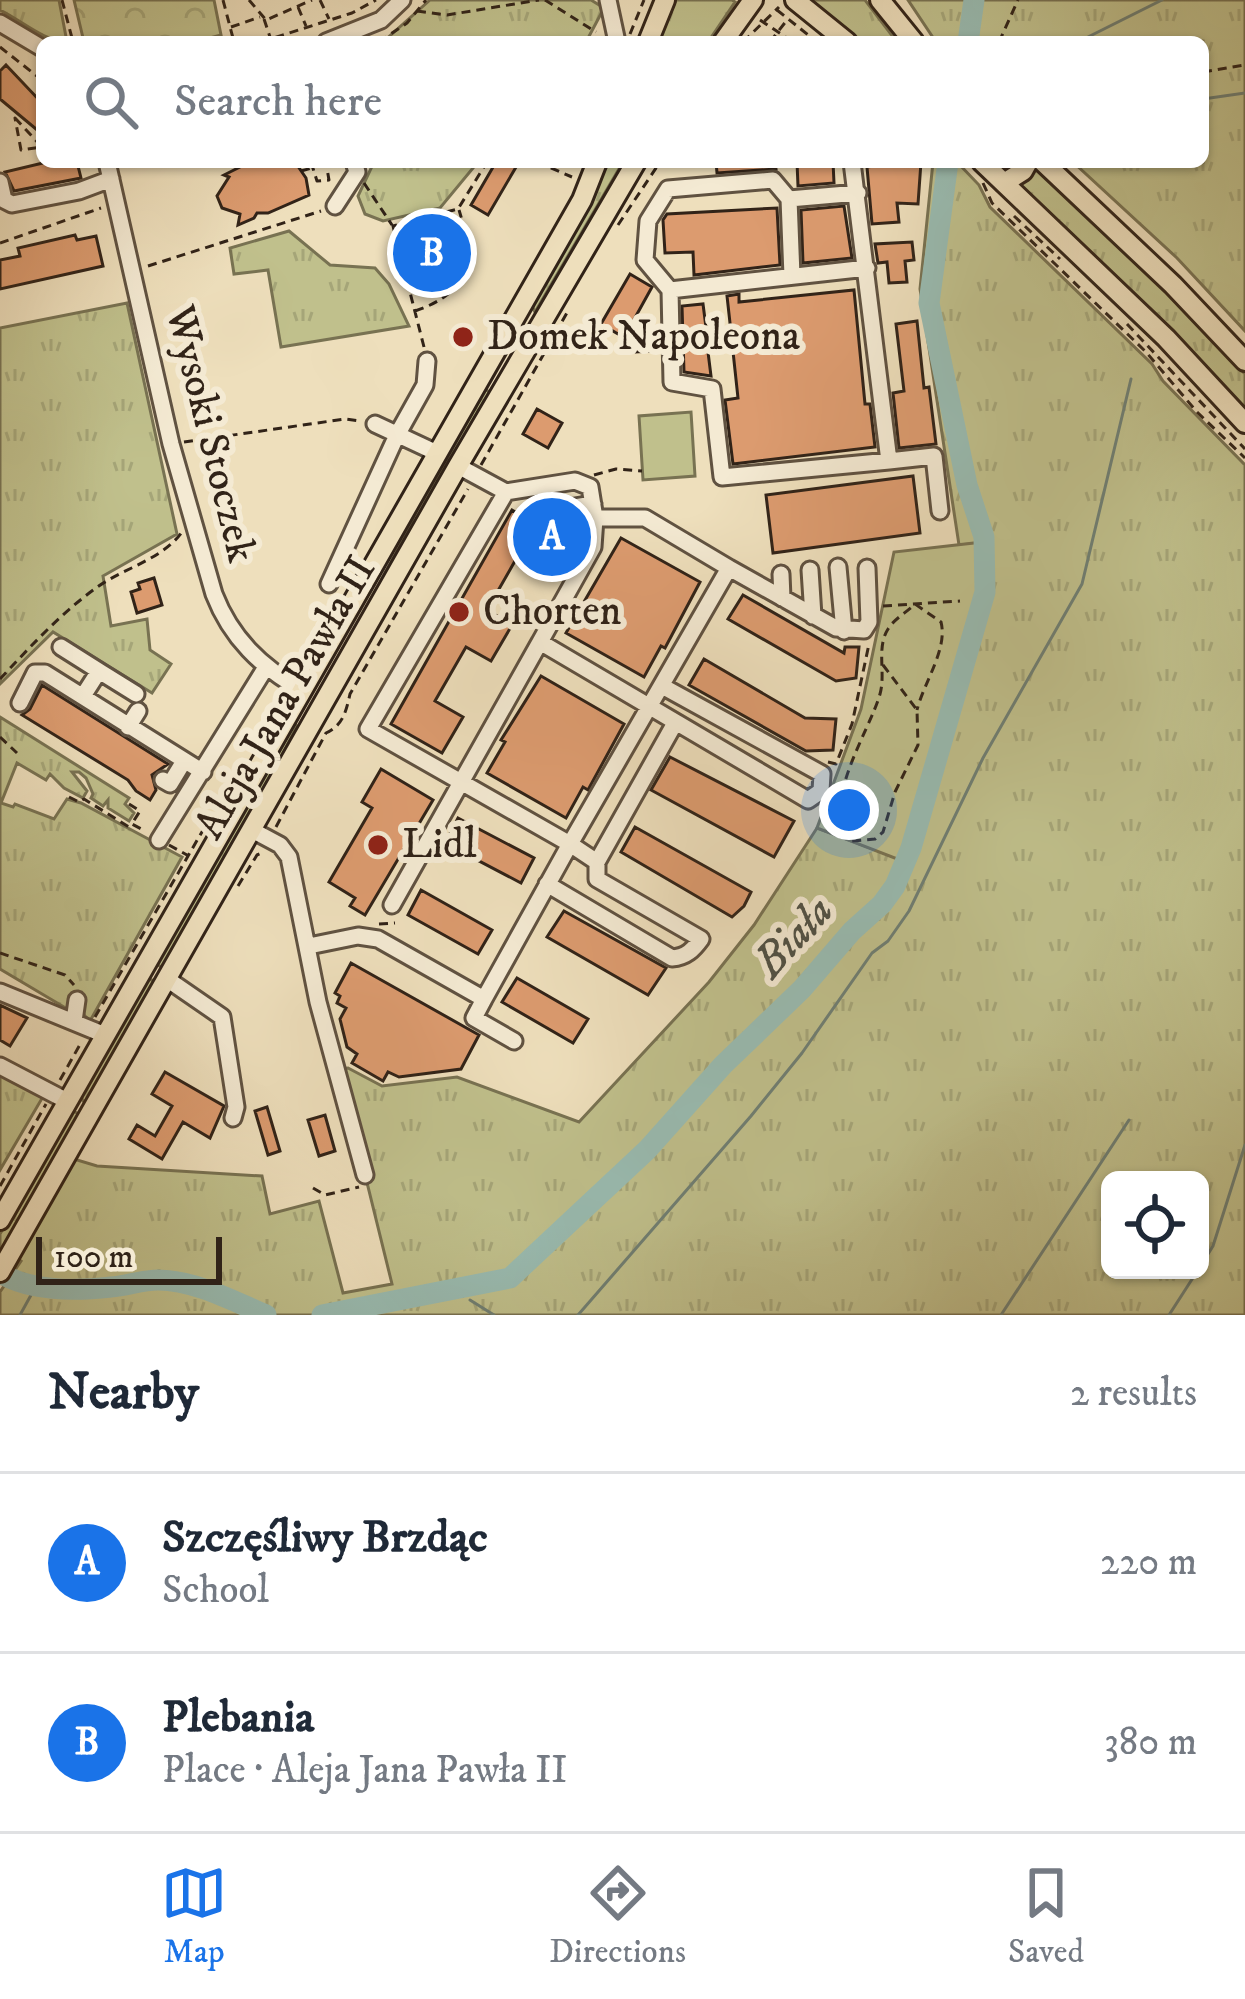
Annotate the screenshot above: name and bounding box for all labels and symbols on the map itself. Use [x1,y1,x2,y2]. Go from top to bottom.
pin: B [393,208,471,298]
street label: Wysoki Stoczek [153,299,267,568]
place label: Domek Napoleona [487,311,800,363]
marker: Domek Napoleona [450,324,476,350]
pin: A [513,492,591,582]
street label: Aleja Jana Pawła II [184,547,388,849]
place label: Chorten [483,586,622,638]
marker: Chorten [446,599,472,625]
your location [819,780,879,840]
place label: Lidl [402,819,477,871]
marker: Lidl [365,832,391,858]
water label: Biała [741,884,846,991]
scale bar [36,1231,222,1284]

